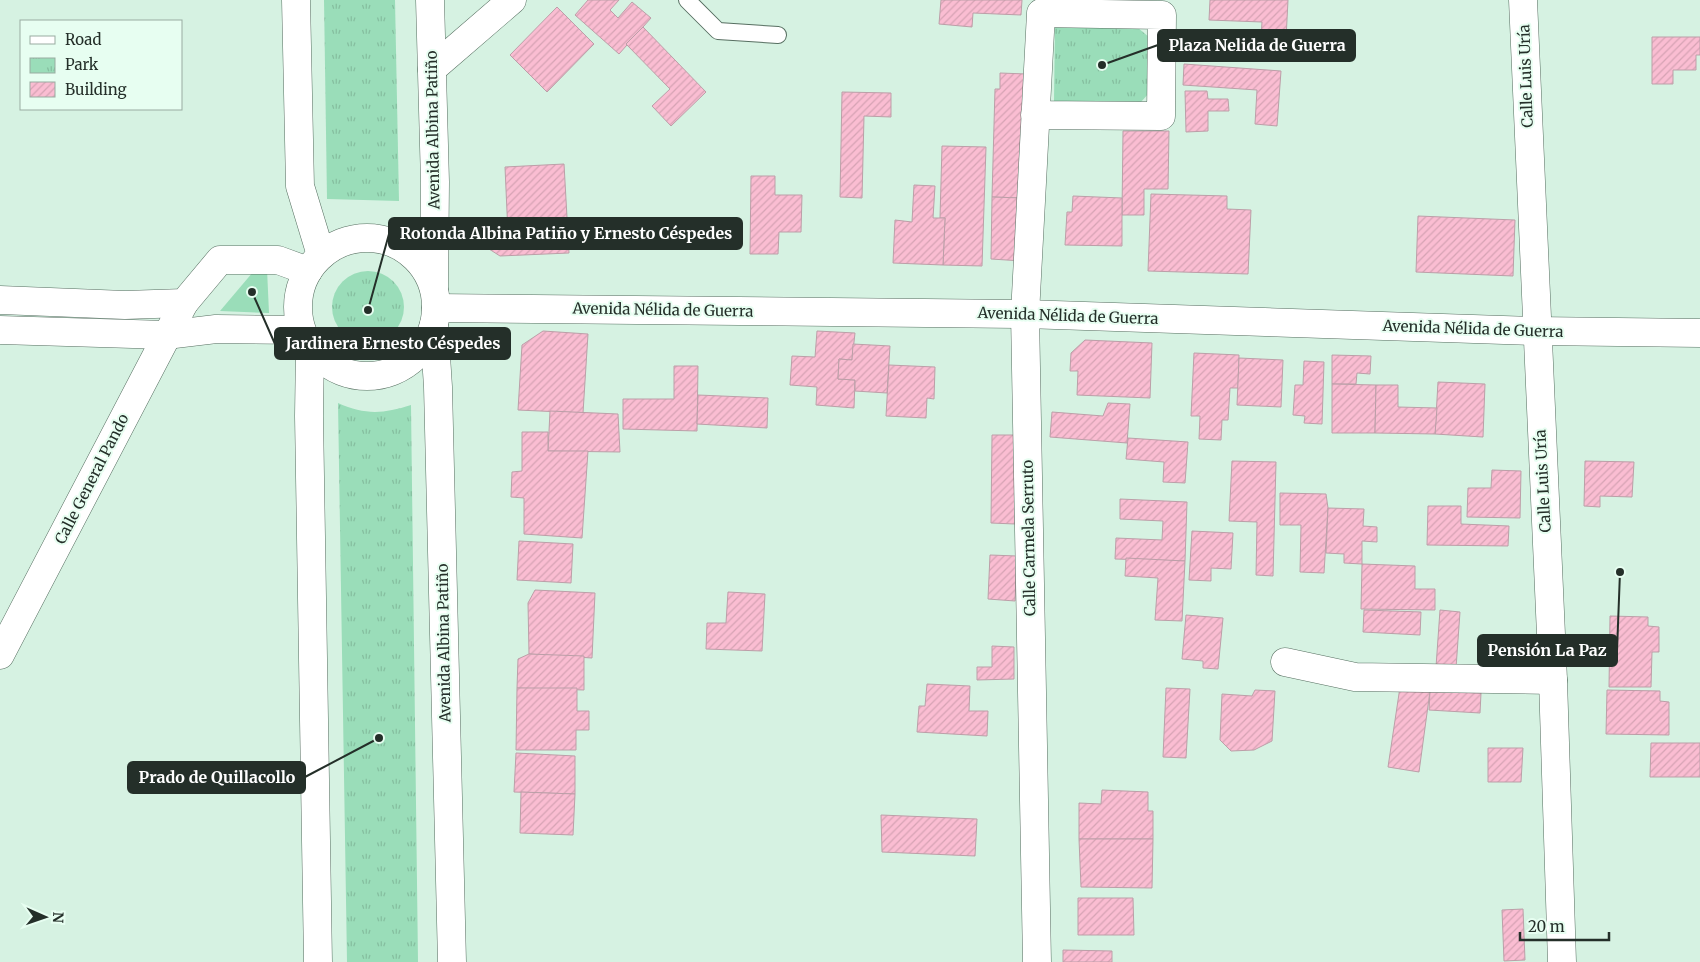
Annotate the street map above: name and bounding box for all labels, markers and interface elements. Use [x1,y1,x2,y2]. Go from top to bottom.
legend [20,20,182,110]
street label: Calle Luis Uría [1514,24,1537,128]
text: Road [65,30,101,49]
callout: Plaza Nelida de Guerra [1158,30,1355,61]
text: Plaza Nelida de Guerra [1168,35,1346,55]
street label: Avenida Albina Patiño [422,50,443,211]
text: Park [65,55,99,74]
text: Building [65,80,127,99]
callout: Rotonda Albina Patiño y Ernesto Céspedes [389,218,742,249]
text: Rotonda Albina Patiño y Ernesto Céspedes [400,223,732,243]
street label: Avenida Nélida de Guerra [571,298,754,321]
street label: Avenida Nélida de Guerra [976,303,1159,328]
street label: Avenida Nélida de Guerra [1381,316,1564,341]
callout: Jardinera Ernesto Céspedes [275,328,510,359]
text: Jardinera Ernesto Céspedes [284,333,501,353]
street label: Calle General Pando [50,410,133,547]
street label: Calle Luis Uría [1530,429,1555,533]
street label: Calle Carmela Serruto [1018,459,1039,616]
street label: Avenida Albina Patiño [433,563,454,724]
callout: Pensión La Paz [1478,635,1617,666]
text: Pensión La Paz [1487,640,1607,660]
callout: Prado de Quillacollo [128,762,305,793]
text: Prado de Quillacollo [139,767,296,787]
north arrow [20,892,70,942]
scale bar [1520,910,1609,942]
text: N [49,912,67,923]
text: 20 m [1528,917,1565,936]

